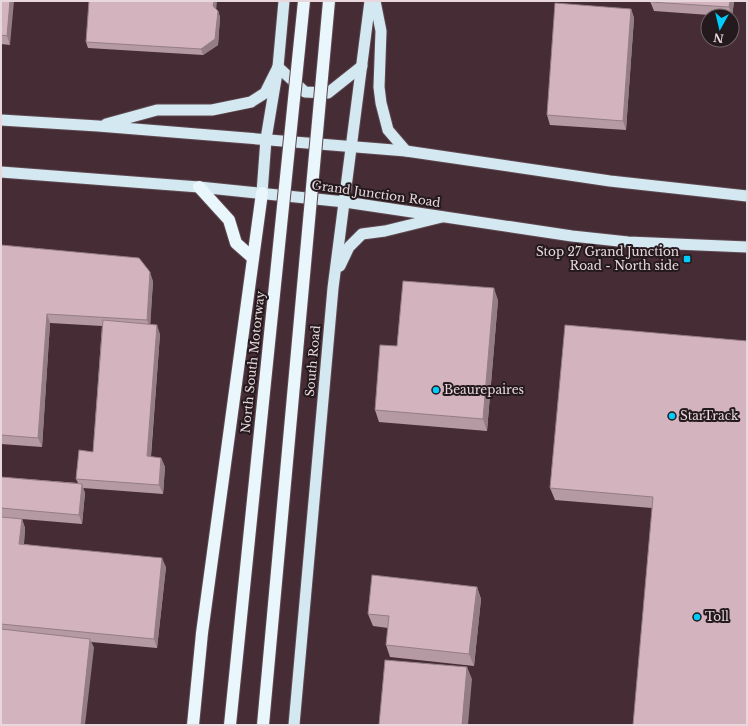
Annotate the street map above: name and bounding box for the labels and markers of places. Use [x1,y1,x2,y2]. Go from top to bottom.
place label: Stop 27 Grand Junction Road - North side [536,244,679,273]
marker: Stop 27 Grand Junction Road - North side [682,254,692,264]
place label: Beaurepaires [444,382,524,397]
marker: Beaurepaires [431,385,441,395]
place label: StarTrack [680,408,739,423]
marker: StarTrack [667,411,677,421]
place label: Toll [705,609,729,624]
marker: Toll [692,612,702,622]

